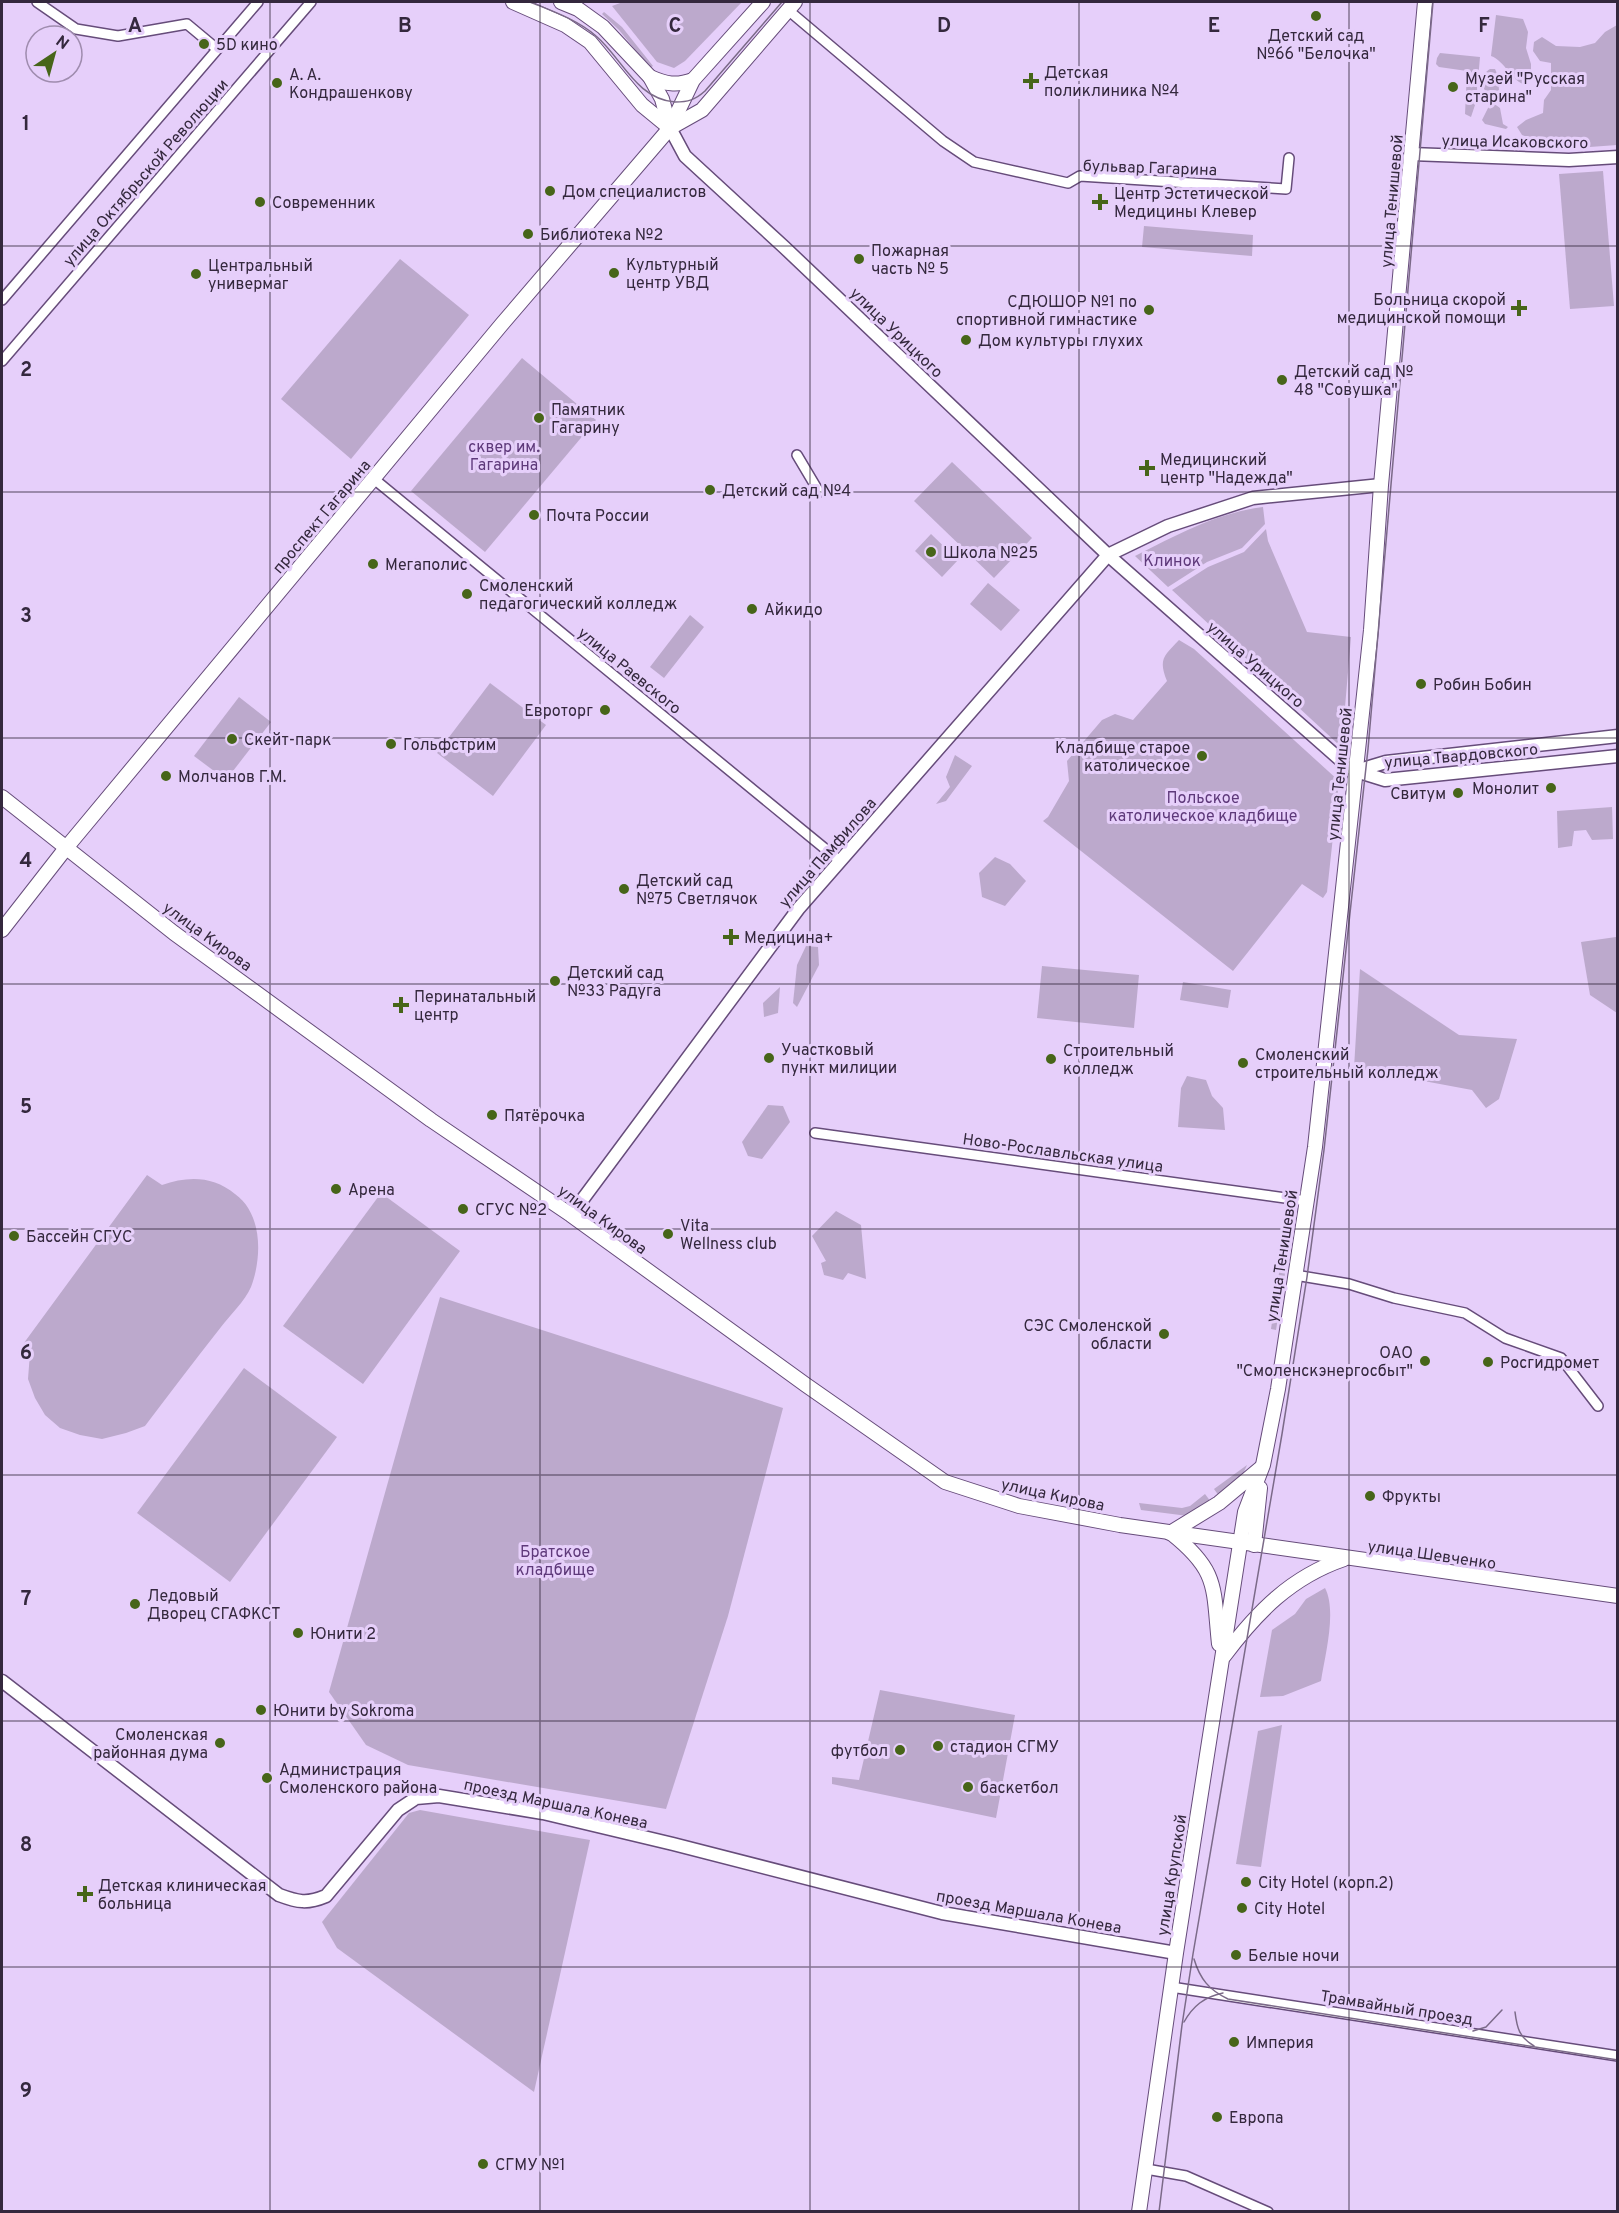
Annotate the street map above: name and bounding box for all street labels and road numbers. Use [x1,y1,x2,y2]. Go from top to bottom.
street label: улица Октябрьской Революции [60,76,233,271]
street label: улица Исаковского [1441,132,1589,154]
street label: улица Тенишевой [1377,134,1409,269]
street label: бульвар Гагарина [1083,157,1217,181]
street label: улица Урицкого [845,284,947,383]
street label: проспект Гагарина [269,456,376,578]
street label: улица Урицкого [1202,618,1307,713]
street label: улица Раевского [573,624,685,720]
street label: улица Тенишевой [1324,707,1358,842]
street label: улица Твардовского [1384,740,1539,774]
street label: улица Памфилова [775,794,882,912]
street label: улица Кирова [158,899,255,977]
street label: Ново-Рославльская улица [961,1130,1164,1178]
street label: улица Кирова [553,1182,650,1260]
street label: улица Тенишевой [1263,1189,1303,1324]
street label: улица Кирова [999,1475,1106,1517]
street label: улица Шевченко [1366,1537,1497,1575]
street label: проезд Маршала Конева [462,1776,650,1834]
street label: улица Крупской [1153,1813,1192,1938]
street label: проезд Маршала Конева [934,1887,1123,1939]
street label: Трамвайный проезд [1319,1987,1474,2031]

